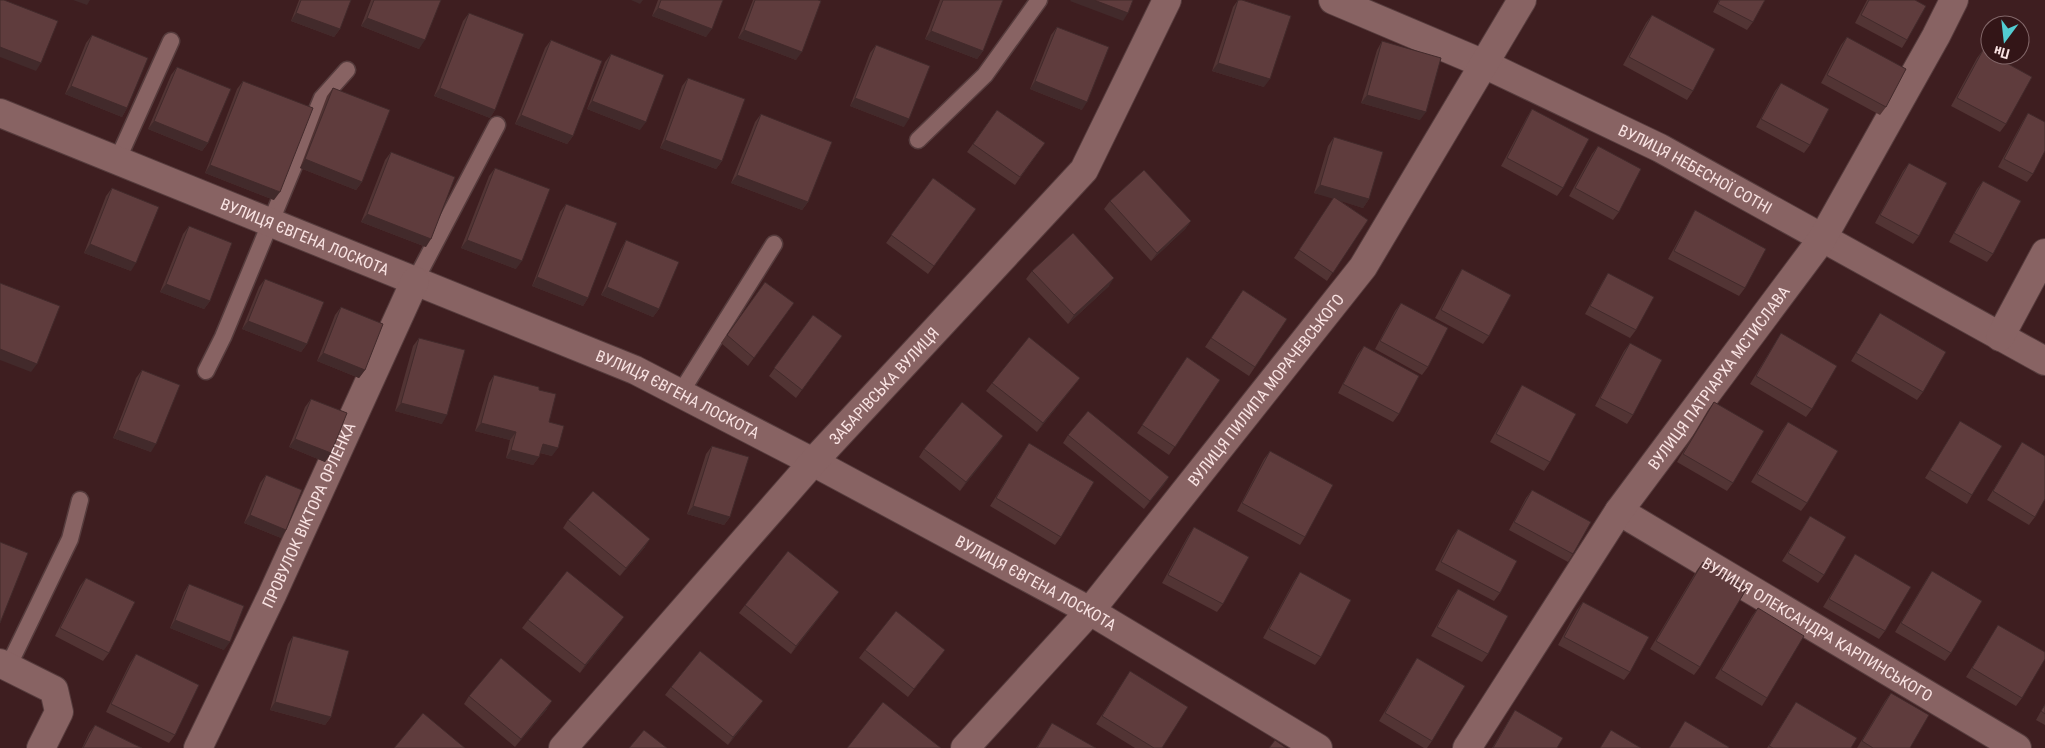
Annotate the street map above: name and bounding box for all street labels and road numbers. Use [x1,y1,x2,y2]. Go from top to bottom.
street label: ВУЛИЦЯ НЕБЕСНОЇ СОТНІ [1615,121,1775,218]
street label: ВУЛИЦЯ ЄВГЕНА ЛОСКОТА [218,194,392,280]
street label: ВУЛИЦЯ ПАТРІАРХА МСТИСЛАВА [1644,282,1794,473]
street label: ВУЛИЦЯ ПИЛИПА МОРАЧЕВСЬКОГО [1184,290,1348,490]
street label: ЗАБАРІВСЬКА ВУЛИЦЯ [825,323,943,449]
street label: ВУЛИЦЯ ЄВГЕНА ЛОСКОТА [593,346,763,443]
street label: ПРОВУЛОК ВІКТОРА ОРЛЕНКА [258,419,359,611]
street label: ВУЛИЦЯ ЄВГЕНА ЛОСКОТА [952,532,1120,635]
street label: ВУЛИЦЯ ОЛЕКСАНДРА КАРПИНСЬКОГО [1698,554,1936,706]

